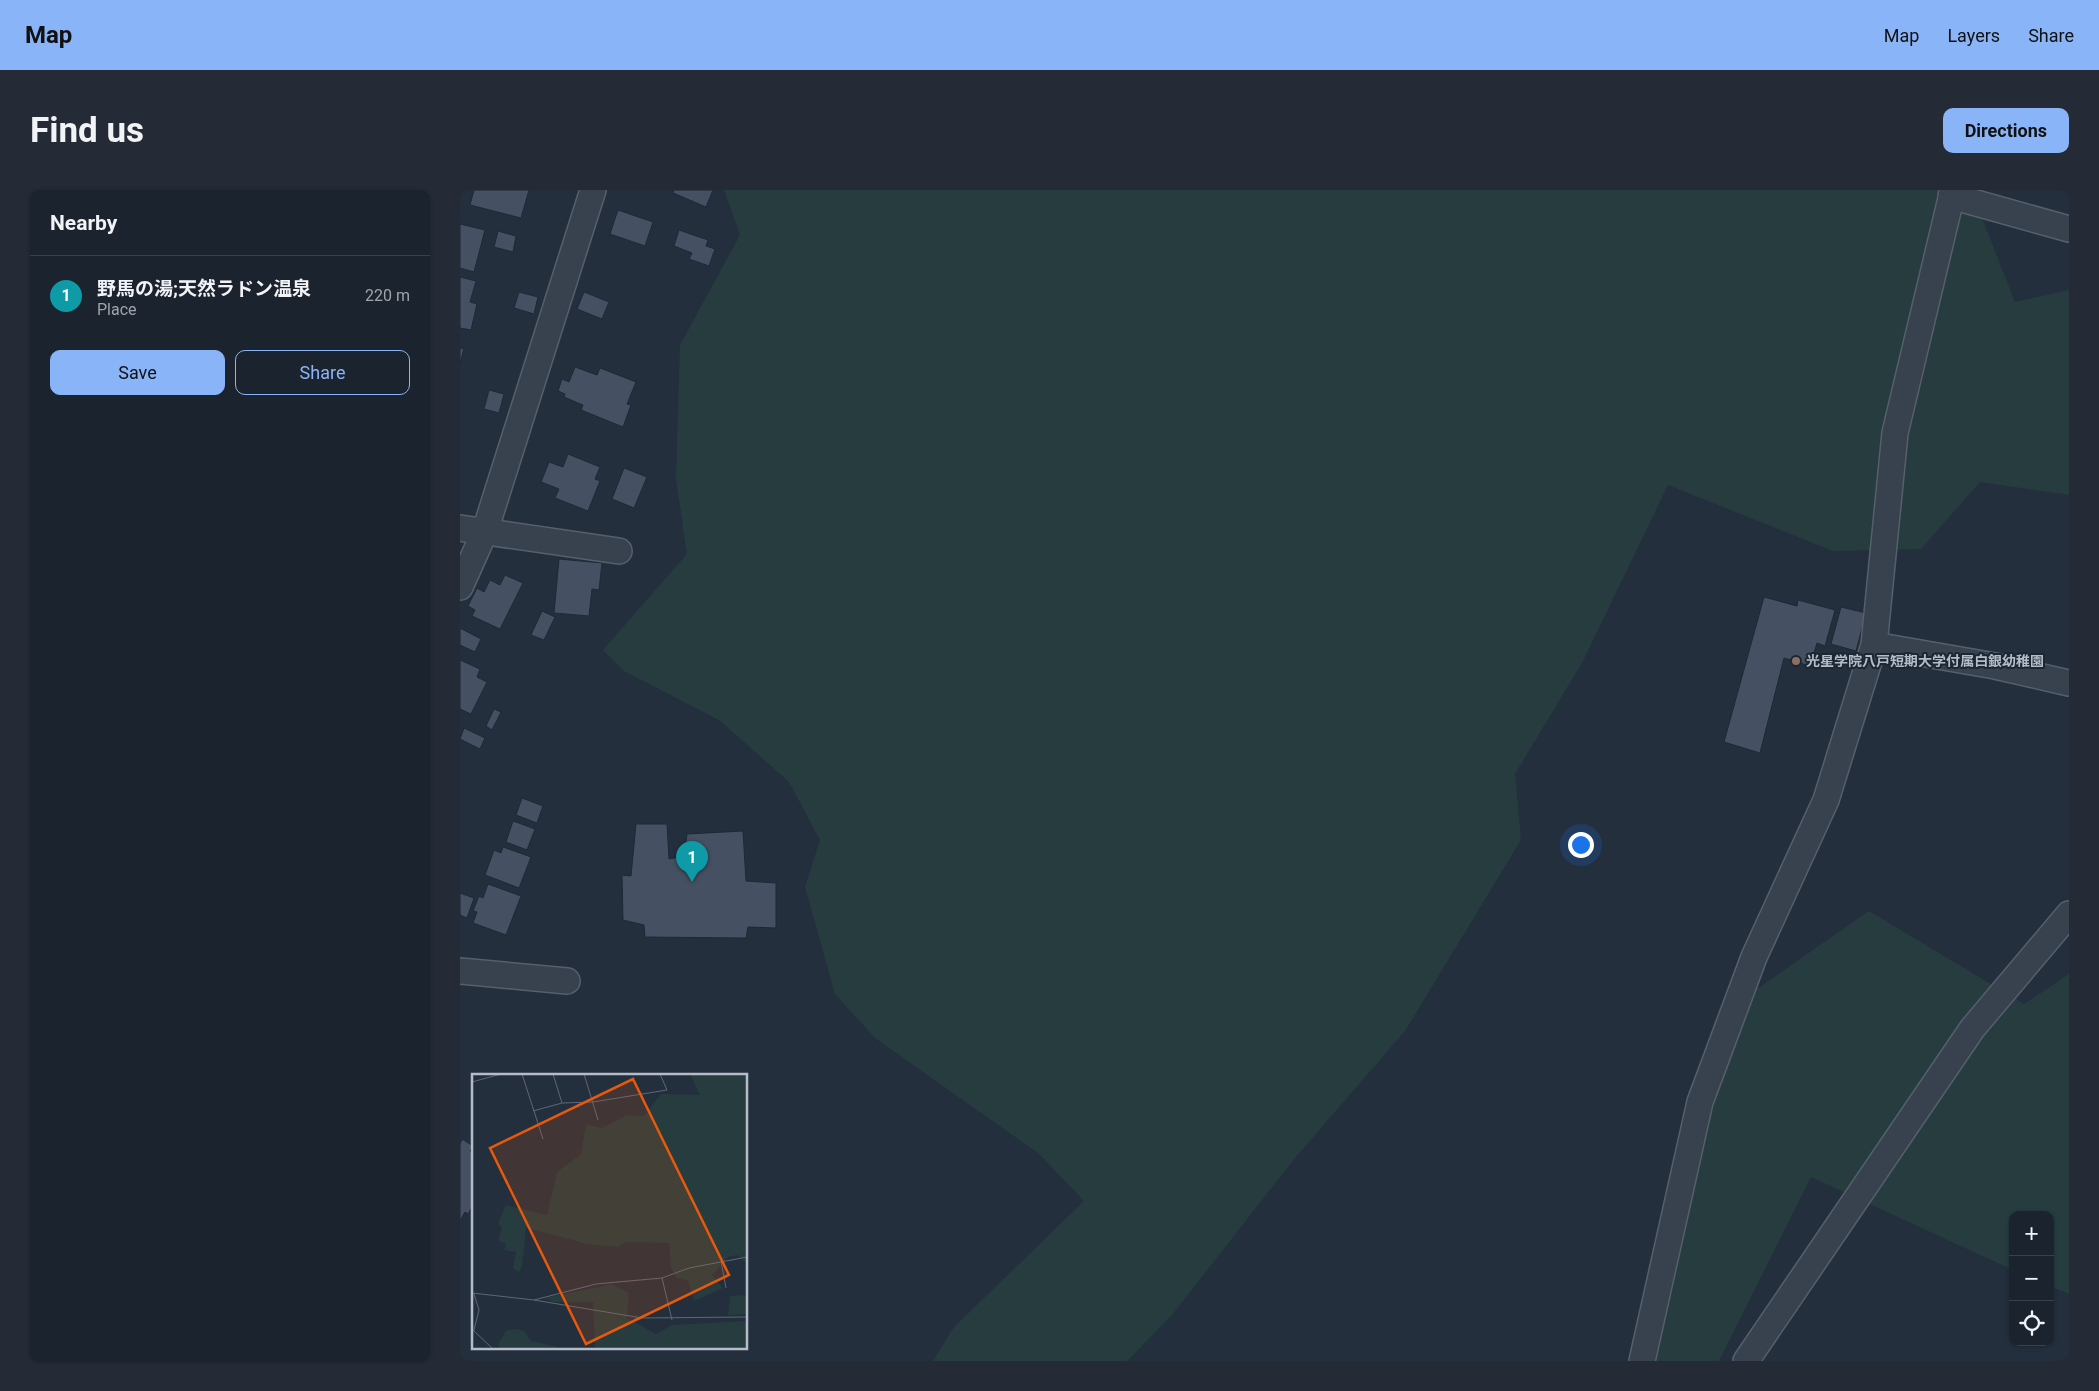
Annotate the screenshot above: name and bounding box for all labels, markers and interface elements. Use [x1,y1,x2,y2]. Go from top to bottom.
text: Map [25,21,72,49]
text: Map [1884,25,1919,46]
text: Layers [1947,25,2000,46]
text: Share [2028,25,2074,46]
button: Directions [1943,108,2069,153]
text: Find us [30,110,144,151]
text: Nearby [50,211,117,235]
text: 野馬の湯;天然ラドン温泉 [97,277,311,300]
text: 1 [61,286,71,305]
text: 220 m [365,286,410,305]
text: Place [97,300,137,319]
button: Save [50,350,225,395]
button: Share [235,350,410,395]
place label: 光星学院八戸短期大学付属白銀幼稚園 [1806,653,2044,669]
marker: 光星学院八戸短期大学付属白銀幼稚園 [1790,655,1802,667]
your location [1568,832,1594,858]
pin: 1 [676,841,708,882]
inset map [472,1074,748,1348]
map controls [2009,1211,2054,1346]
button: + [2009,1211,2054,1256]
button: − [2009,1256,2054,1301]
button: locate [2009,1301,2054,1346]

